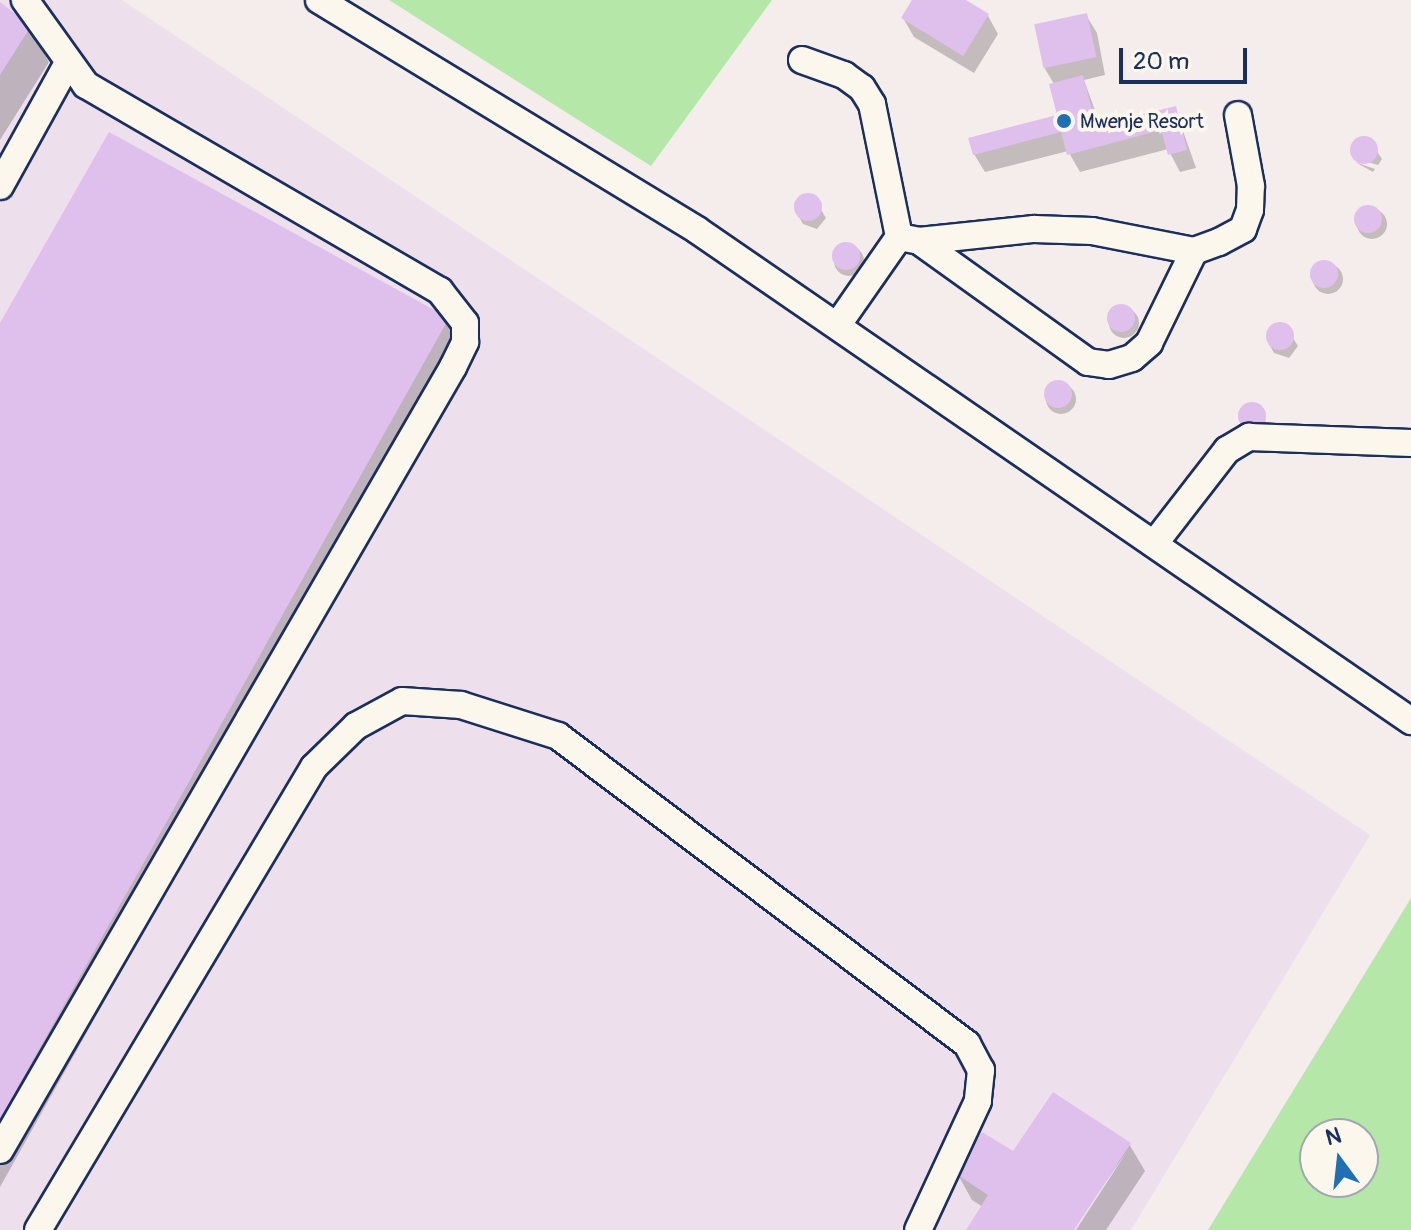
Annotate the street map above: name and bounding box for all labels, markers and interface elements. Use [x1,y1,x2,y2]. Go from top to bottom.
scale bar [1123,32,1251,82]
text: 20 m [1133,47,1189,76]
place label: Mwenje Resort [1080,109,1204,133]
marker: Mwenje Resort [1055,112,1073,130]
north arrow [1299,1118,1379,1198]
text: N [1322,1121,1344,1152]

